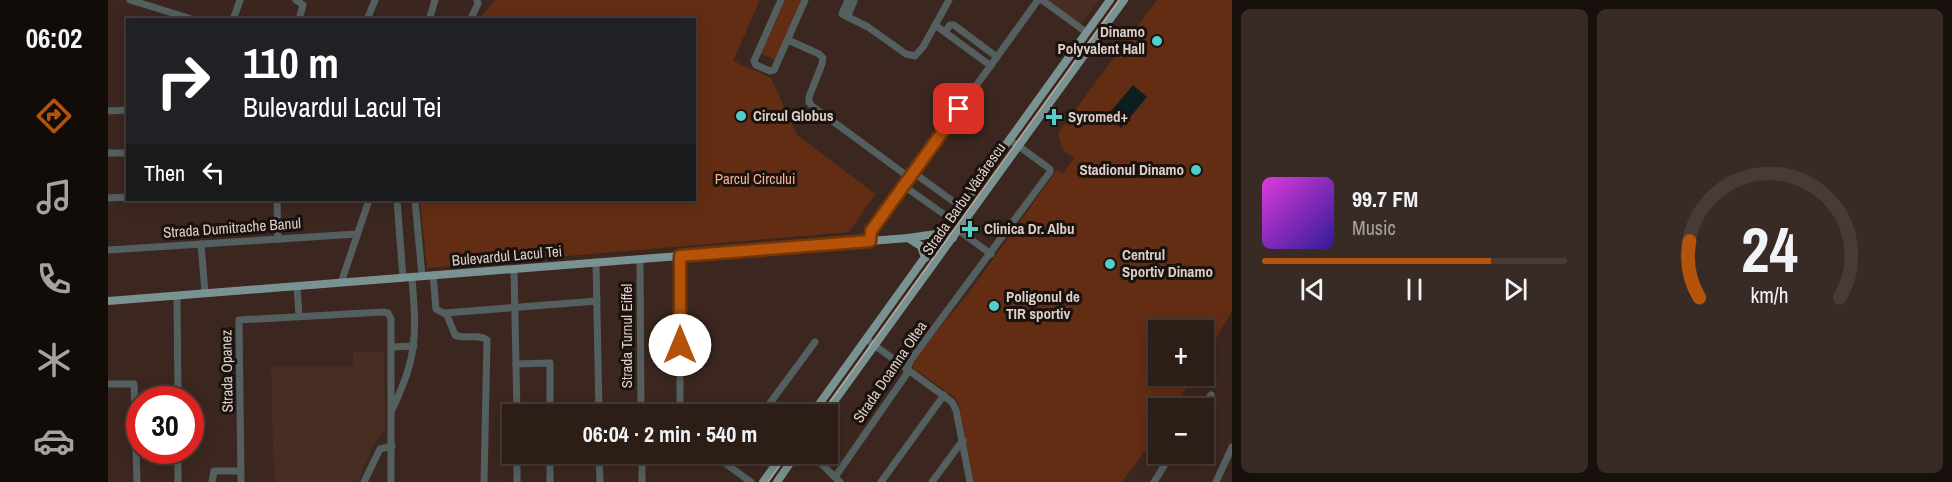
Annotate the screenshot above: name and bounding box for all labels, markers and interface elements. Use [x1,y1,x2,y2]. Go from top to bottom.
text: 06:02 [26,20,82,56]
place label: Dinamo Polyvalent Hall [1057,21,1145,59]
marker: Dinamo Polyvalent Hall [1150,34,1164,48]
text: 110 m [243,35,339,91]
icon: right [144,42,222,120]
pin [933,83,984,134]
text: Bulevardul Lacul Tei [243,89,442,125]
icon: arrive [942,92,975,125]
icon: directions [33,95,75,137]
place label: Circul Globus [753,105,834,126]
place label: Syromed+ [1068,106,1128,127]
marker: Syromed+ [1045,108,1063,126]
marker: Circul Globus [734,109,748,123]
street label: Strada Barbu Văcărescu [917,138,1010,259]
icon: left [197,156,230,189]
text: Then [144,158,185,188]
place label: Stadionul Dinamo [1079,159,1184,180]
marker: Stadionul Dinamo [1189,163,1203,177]
park label: Parcul Circului [715,168,795,189]
icon: music [33,176,75,218]
text: 99.7 FM [1352,184,1418,214]
text: 24 [1741,207,1798,291]
street label: Strada Dumitrache Banul [162,212,302,243]
text: Music [1352,214,1396,241]
place label: Clinica Dr. Albu [984,218,1074,239]
marker: Clinica Dr. Albu [961,220,979,238]
street label: Bulevardul Lacul Tei [451,240,563,271]
place label: Centrul Sportiv Dinamo [1122,244,1213,282]
marker: Centrul Sportiv Dinamo [1103,257,1117,271]
icon: phone [33,258,75,300]
icon: previous [1296,273,1329,306]
icon: pause [1398,273,1431,306]
icon: next [1499,273,1532,306]
text: km/h [1751,281,1789,310]
street label: Strada Turnul Eiffel [616,284,637,388]
place label: Poligonul de TIR sportiv [1006,286,1080,324]
marker: Poligonul de TIR sportiv [987,299,1001,313]
position arrow [648,313,712,377]
street label: Strada Doamna Oltea [848,316,932,427]
map controls [1148,320,1214,464]
button: + [1148,320,1214,386]
street label: Strada Opanez [215,329,238,413]
icon: climate [33,339,75,381]
speed limit sign: 30 [126,386,204,464]
button: − [1148,398,1214,464]
text: 06:04 · 2 min · 540 m [583,419,757,449]
icon: car [33,420,75,462]

